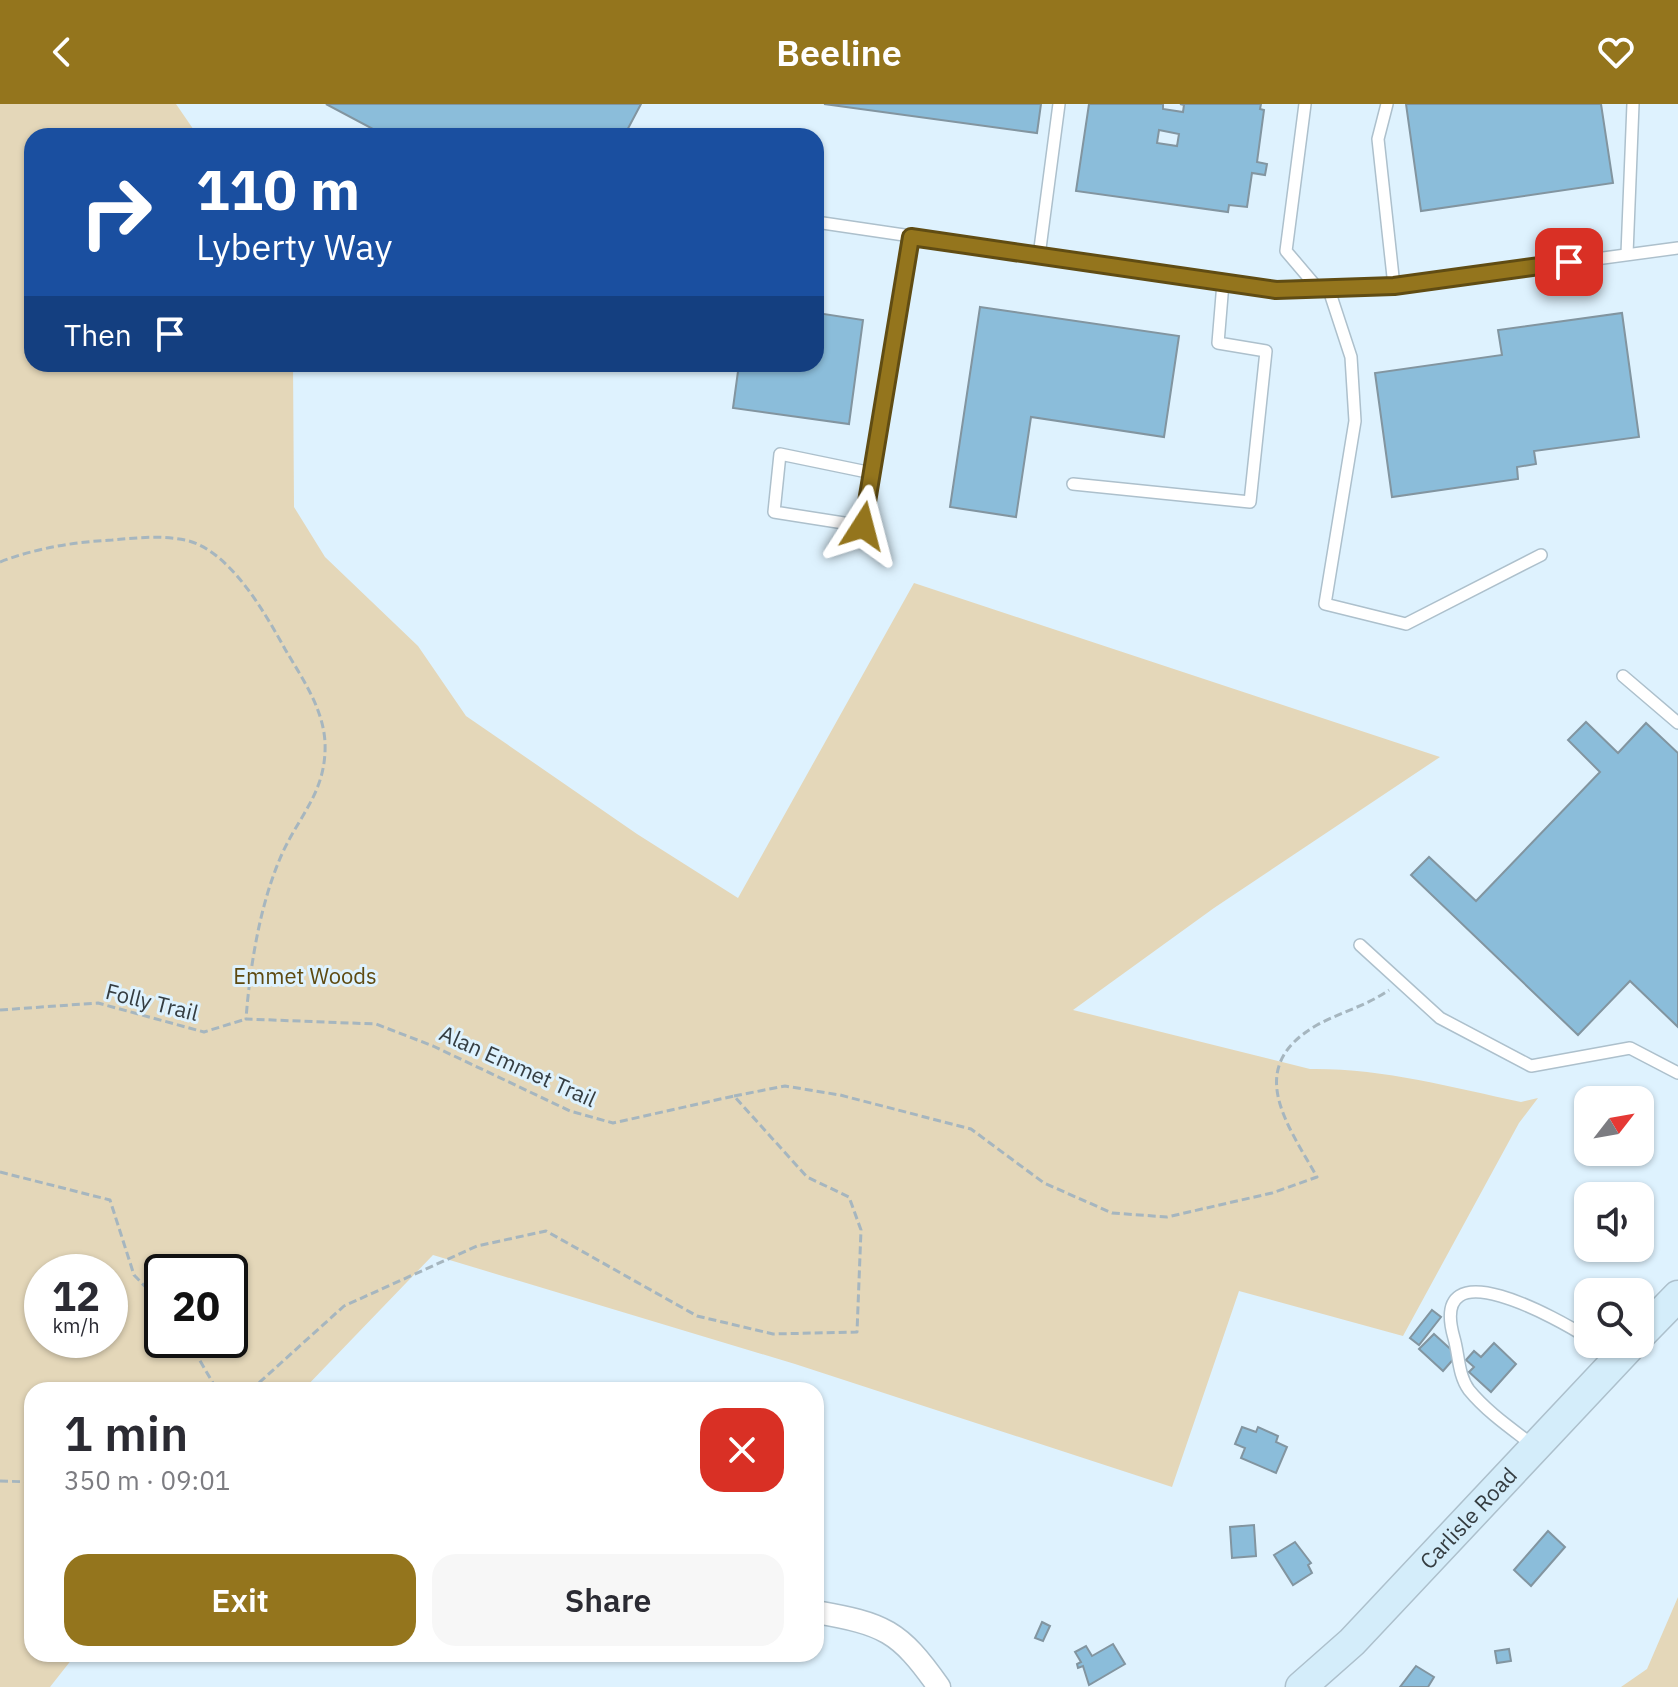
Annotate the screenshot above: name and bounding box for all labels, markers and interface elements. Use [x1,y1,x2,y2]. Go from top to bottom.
text: Beeline [776,29,902,76]
icon: back [40,30,84,74]
icon: heart [1594,30,1638,74]
text: 110 m [196,153,360,225]
icon: right [64,160,168,264]
text: Lyberty Way [196,223,392,270]
pin [1535,228,1603,296]
icon: arrive [1547,240,1591,284]
icon: arrive [148,312,192,356]
text: Then [64,315,132,354]
position arrow [821,484,905,568]
park label: Emmet Woods [233,961,377,990]
street label: Folly Trail [103,976,202,1027]
street label: Alan Emmet Trail [435,1018,601,1113]
north arrow [1574,1086,1654,1166]
map controls [1574,1086,1654,1358]
button: sound [1574,1182,1654,1262]
speed limit sign: 20 [144,1254,248,1358]
text: 12 [52,1270,100,1322]
button: search [1574,1278,1654,1358]
text: km/h [52,1312,100,1339]
text: 1 min [64,1402,188,1464]
button: close [700,1408,784,1492]
street label: Carlisle Road [1413,1461,1523,1575]
text: 350 m · 09:01 [64,1463,230,1497]
button: Exit [64,1554,416,1646]
button: Share [432,1554,784,1646]

